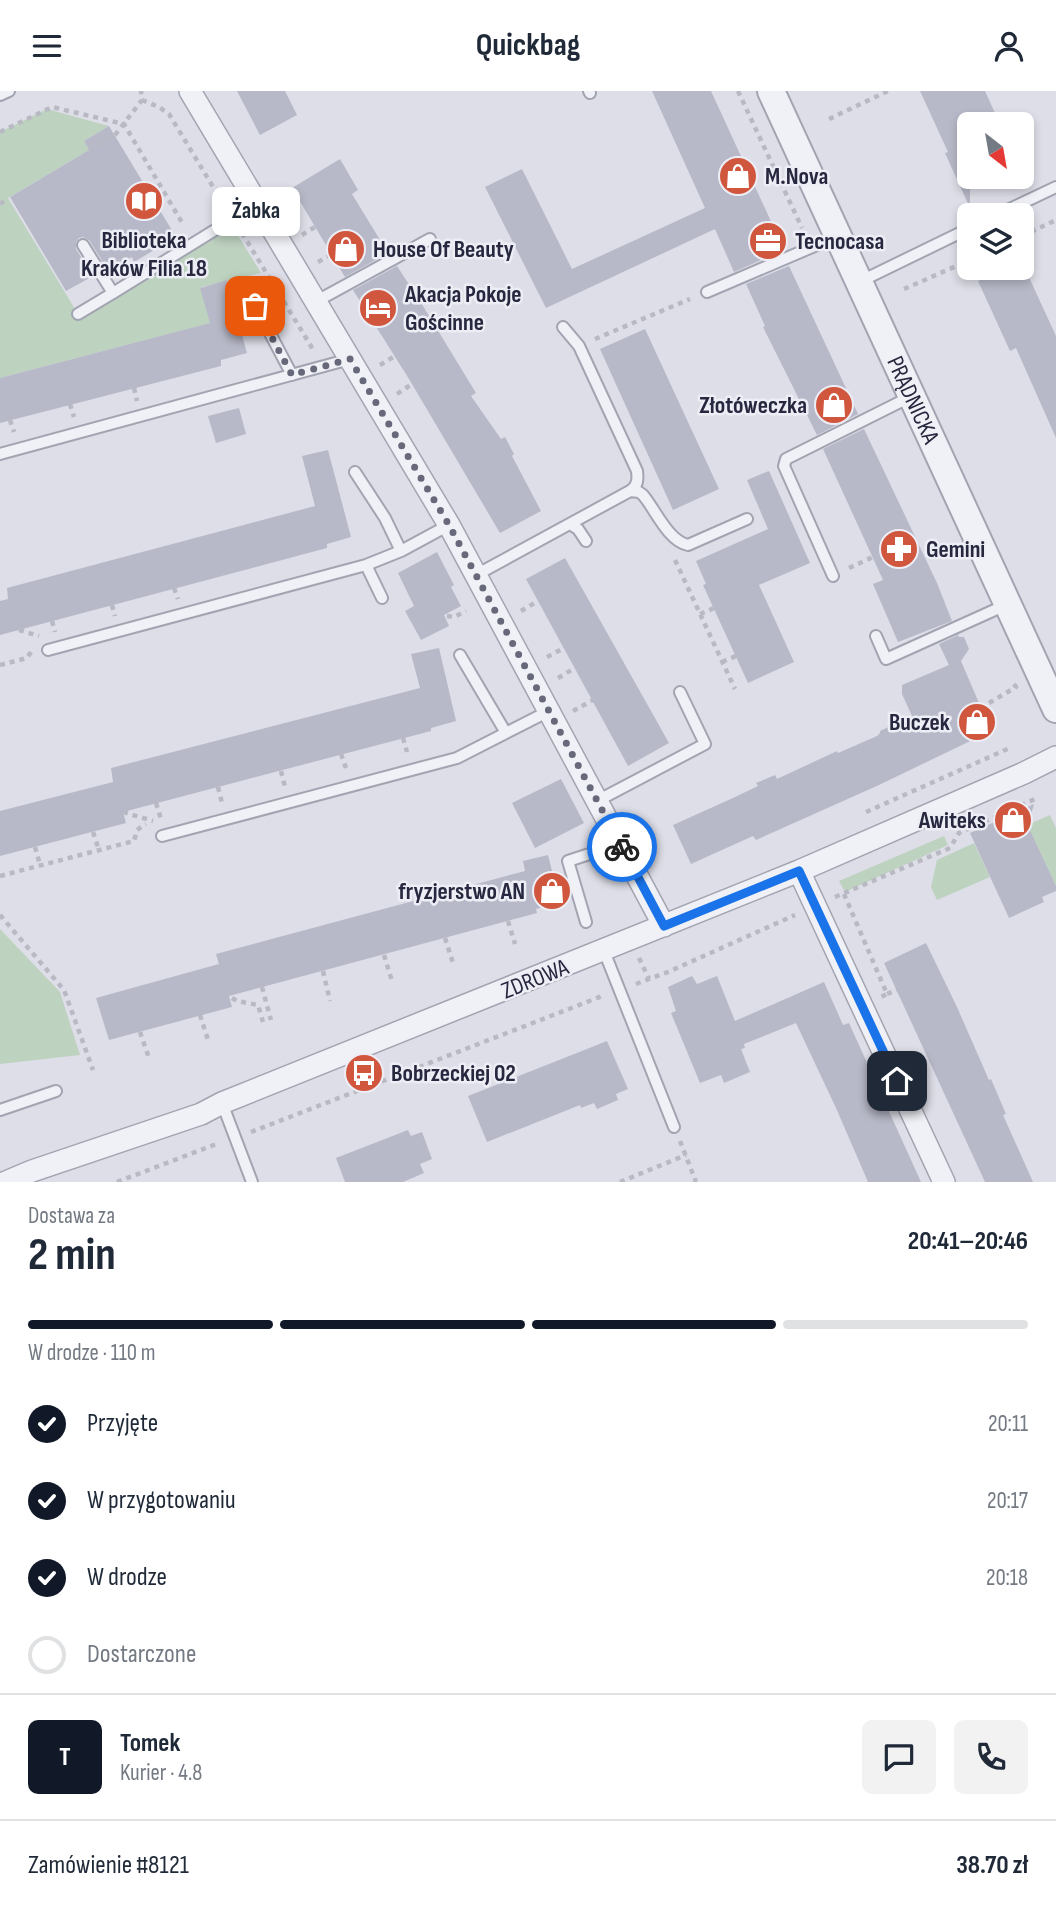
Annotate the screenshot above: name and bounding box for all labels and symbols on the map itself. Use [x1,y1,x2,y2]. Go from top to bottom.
north arrow [957,112,1034,189]
shop icon: M.Nova [717,155,759,197]
place label: M.Nova [765,162,828,191]
library icon: Biblioteka Kraków Filia 18 [123,180,165,222]
callout: Żabka [211,187,299,236]
office icon: Tecnocasa [747,220,789,262]
place label: Biblioteka Kraków Filia 18 [81,226,207,283]
place label: Tecnocasa [795,227,884,256]
shop icon: House Of Beauty [325,228,367,270]
place label: House Of Beauty [373,235,514,264]
pin [225,276,285,336]
place label: Akacja Pokoje Gościnne [404,280,522,337]
hotel icon: Akacja Pokoje Gościnne [357,287,399,329]
street label: PRĄDNICKA [881,351,946,449]
shop icon: Złotóweczka [813,384,855,426]
place label: Złotóweczka [699,391,807,420]
pharmacy icon: Gemini [878,528,920,570]
place label: Gemini [926,535,985,564]
shop icon: Buczek [956,701,998,743]
place label: Buczek [889,708,950,737]
shop icon: Awiteks [992,799,1034,841]
place label: Awiteks [918,806,986,835]
courier [587,812,657,882]
shop icon: fryzjerstwo AN [531,870,573,912]
place label: fryzjerstwo AN [398,877,525,906]
street label: ZDROWA [497,952,573,1006]
pin [867,1051,927,1111]
bus stop icon: Bobrzeckiej 02 [343,1052,385,1094]
place label: Bobrzeckiej 02 [391,1059,516,1088]

